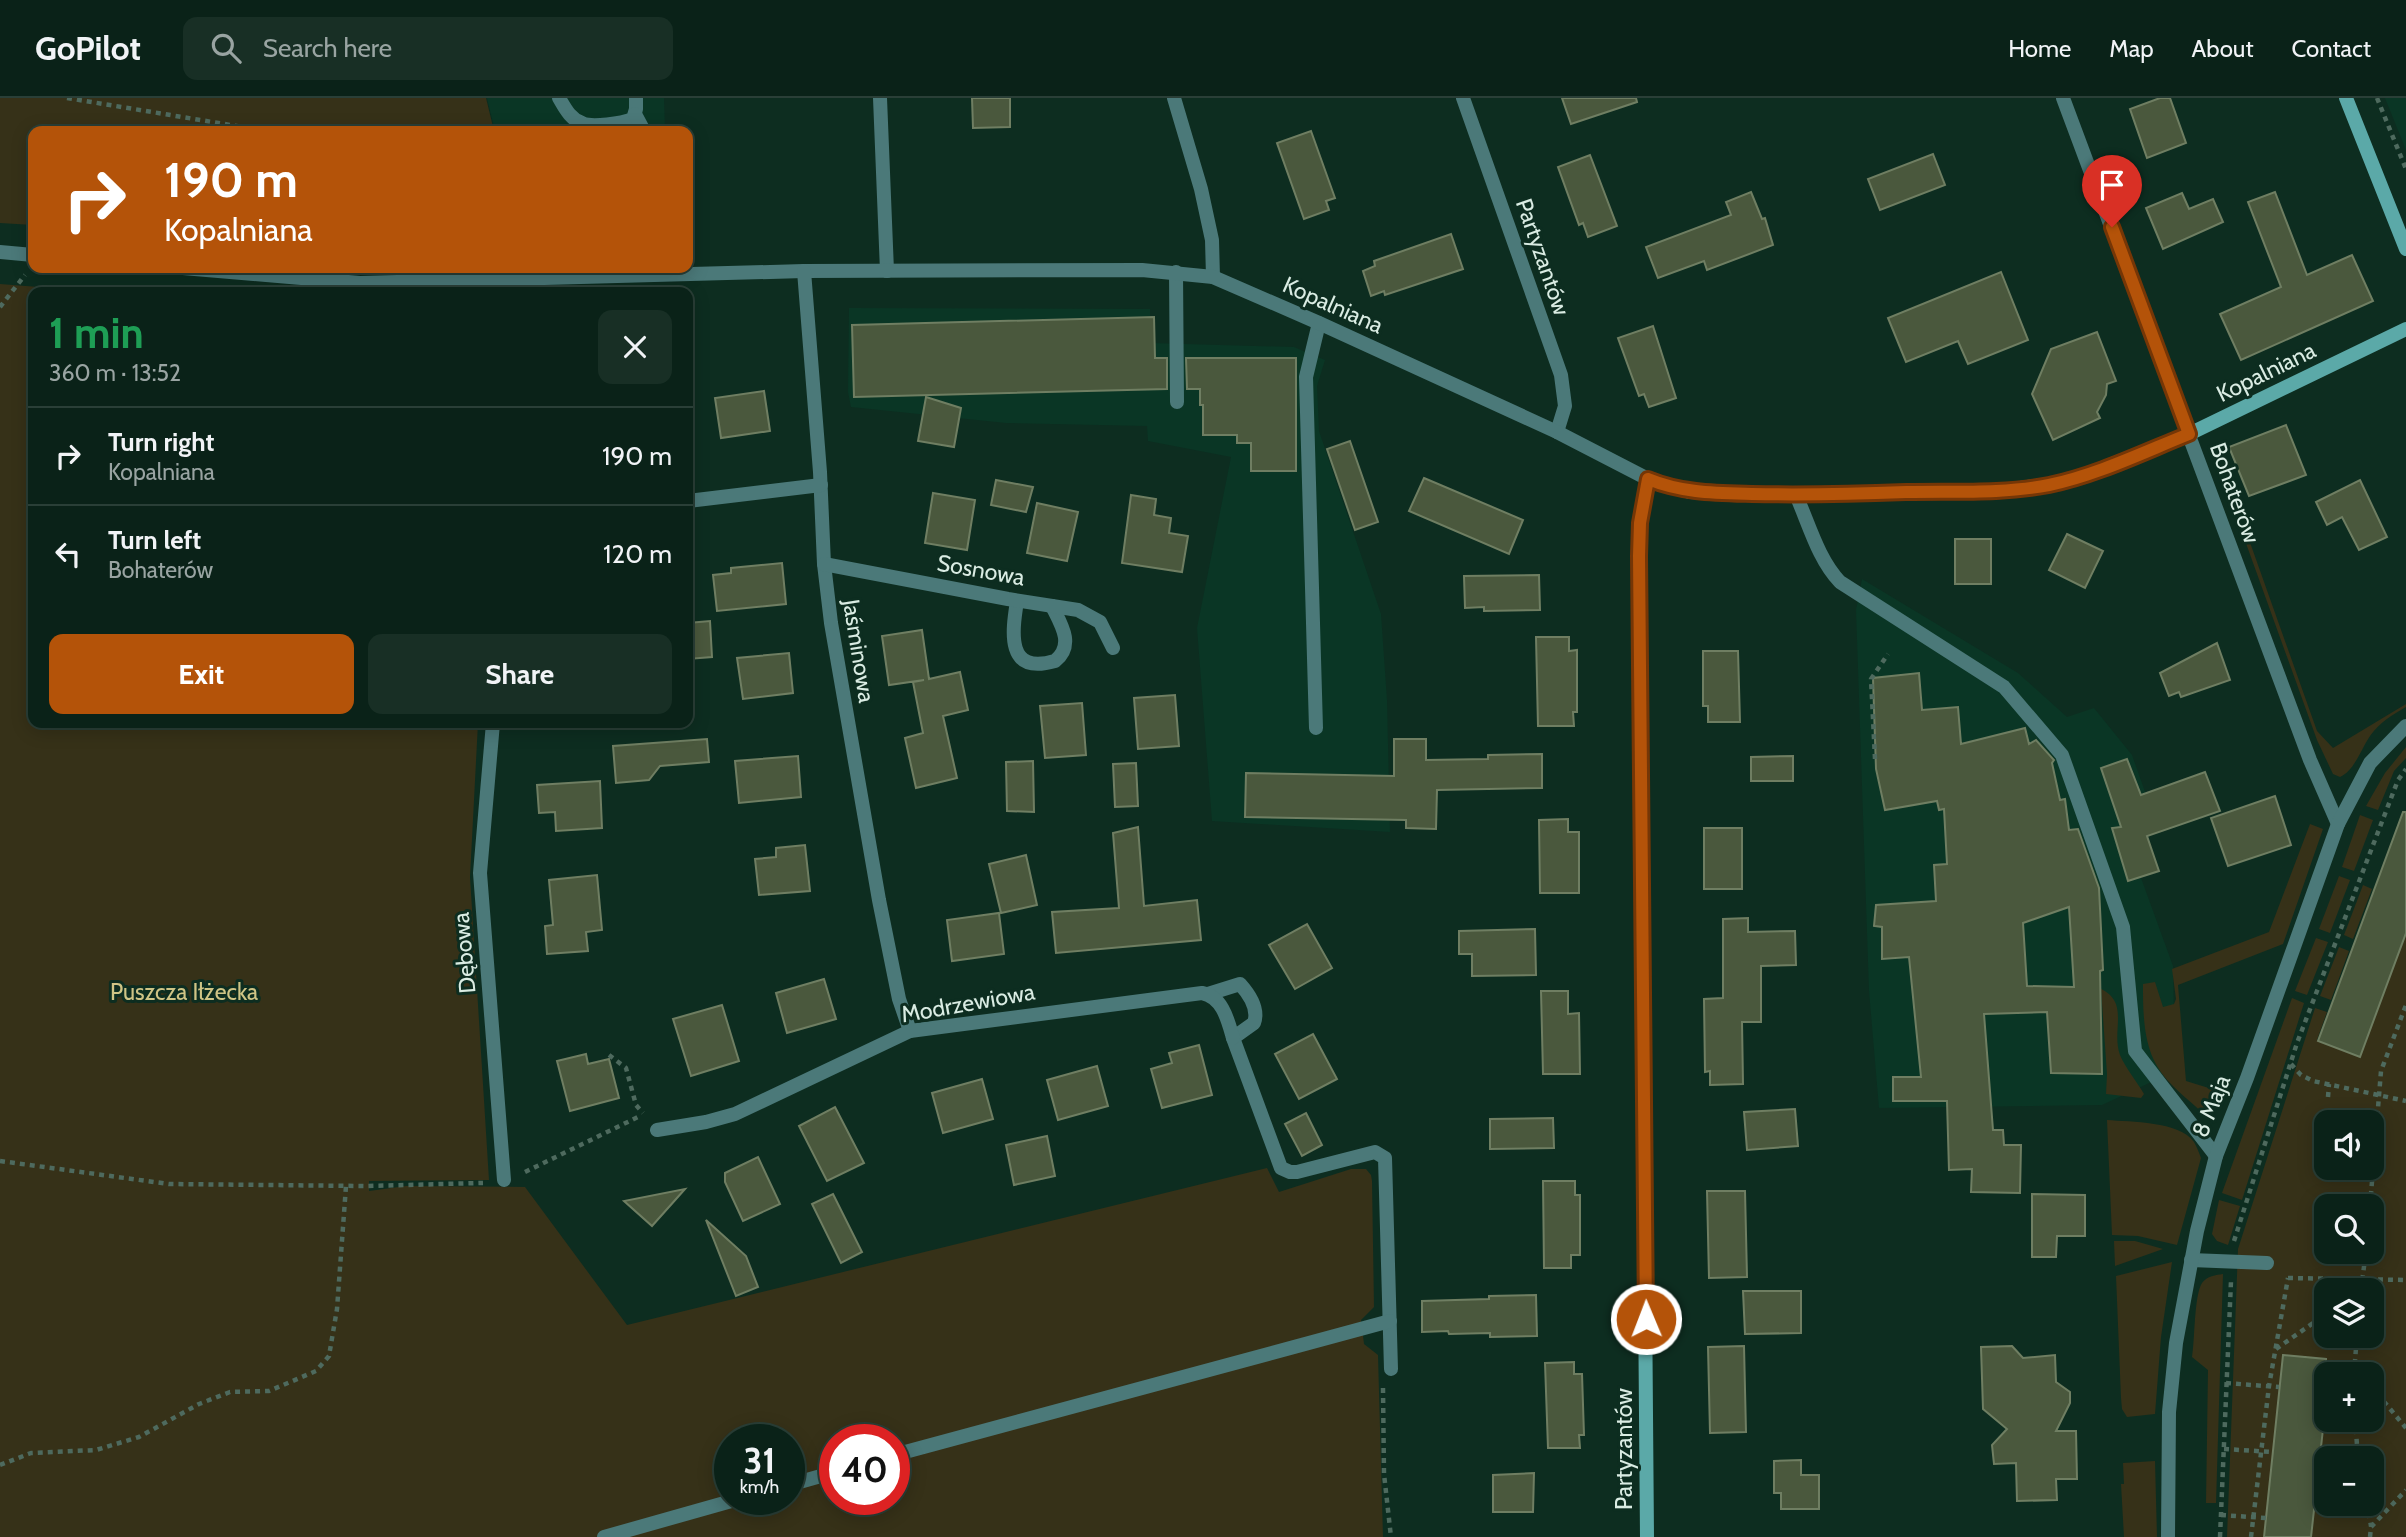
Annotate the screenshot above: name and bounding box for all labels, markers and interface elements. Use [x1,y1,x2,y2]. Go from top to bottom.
search box [183,17,673,80]
text: GoPilot [35,28,141,68]
icon: search [207,29,245,67]
text: Search here [263,32,392,64]
text: Home [2008,34,2071,63]
text: Map [2109,34,2154,63]
text: About [2192,34,2254,63]
text: Contact [2292,34,2371,63]
text: 190 m [164,150,298,209]
icon: right [49,154,140,245]
pin [2082,155,2142,227]
icon: arrive [2093,166,2131,204]
street label: Partyzantów [1510,195,1576,320]
text: Kopalniana [164,210,313,249]
street label: Kopalniana [1279,270,1387,340]
text: 1 min [49,307,144,359]
button: close [598,310,672,384]
street label: Kopalniana [2212,336,2320,408]
text: 360 m · 13:52 [49,359,181,387]
text: Turn right [108,426,214,458]
icon: right [49,437,87,475]
street label: Bohaterów [2204,439,2266,548]
text: 190 m [602,440,672,472]
text: Kopalniana [108,458,215,486]
text: Turn left [108,524,201,556]
icon: left [49,535,87,573]
text: 120 m [603,538,672,570]
street label: Sosnowa [935,549,1027,591]
text: Bohaterów [108,556,213,584]
street label: Jaśminowa [837,596,881,705]
button: Exit [49,634,354,714]
button: Share [368,634,672,714]
street label: Dębowa [447,911,481,995]
street label: Modrzewiowa [899,977,1037,1029]
park label: Puszcza Iłżecka [110,978,258,1006]
street label: 8 Maja [2186,1071,2236,1141]
map controls [2314,1110,2384,1516]
button: sound [2314,1110,2384,1180]
button: search [2314,1194,2384,1264]
button: layers [2314,1278,2384,1348]
position arrow [1609,1282,1683,1356]
button: + [2314,1362,2384,1432]
street label: Partyzantów [1610,1388,1638,1510]
speed limit sign: 40 [819,1424,910,1515]
text: 31 [744,1439,775,1482]
button: − [2314,1446,2384,1516]
text: km/h [740,1476,779,1498]

